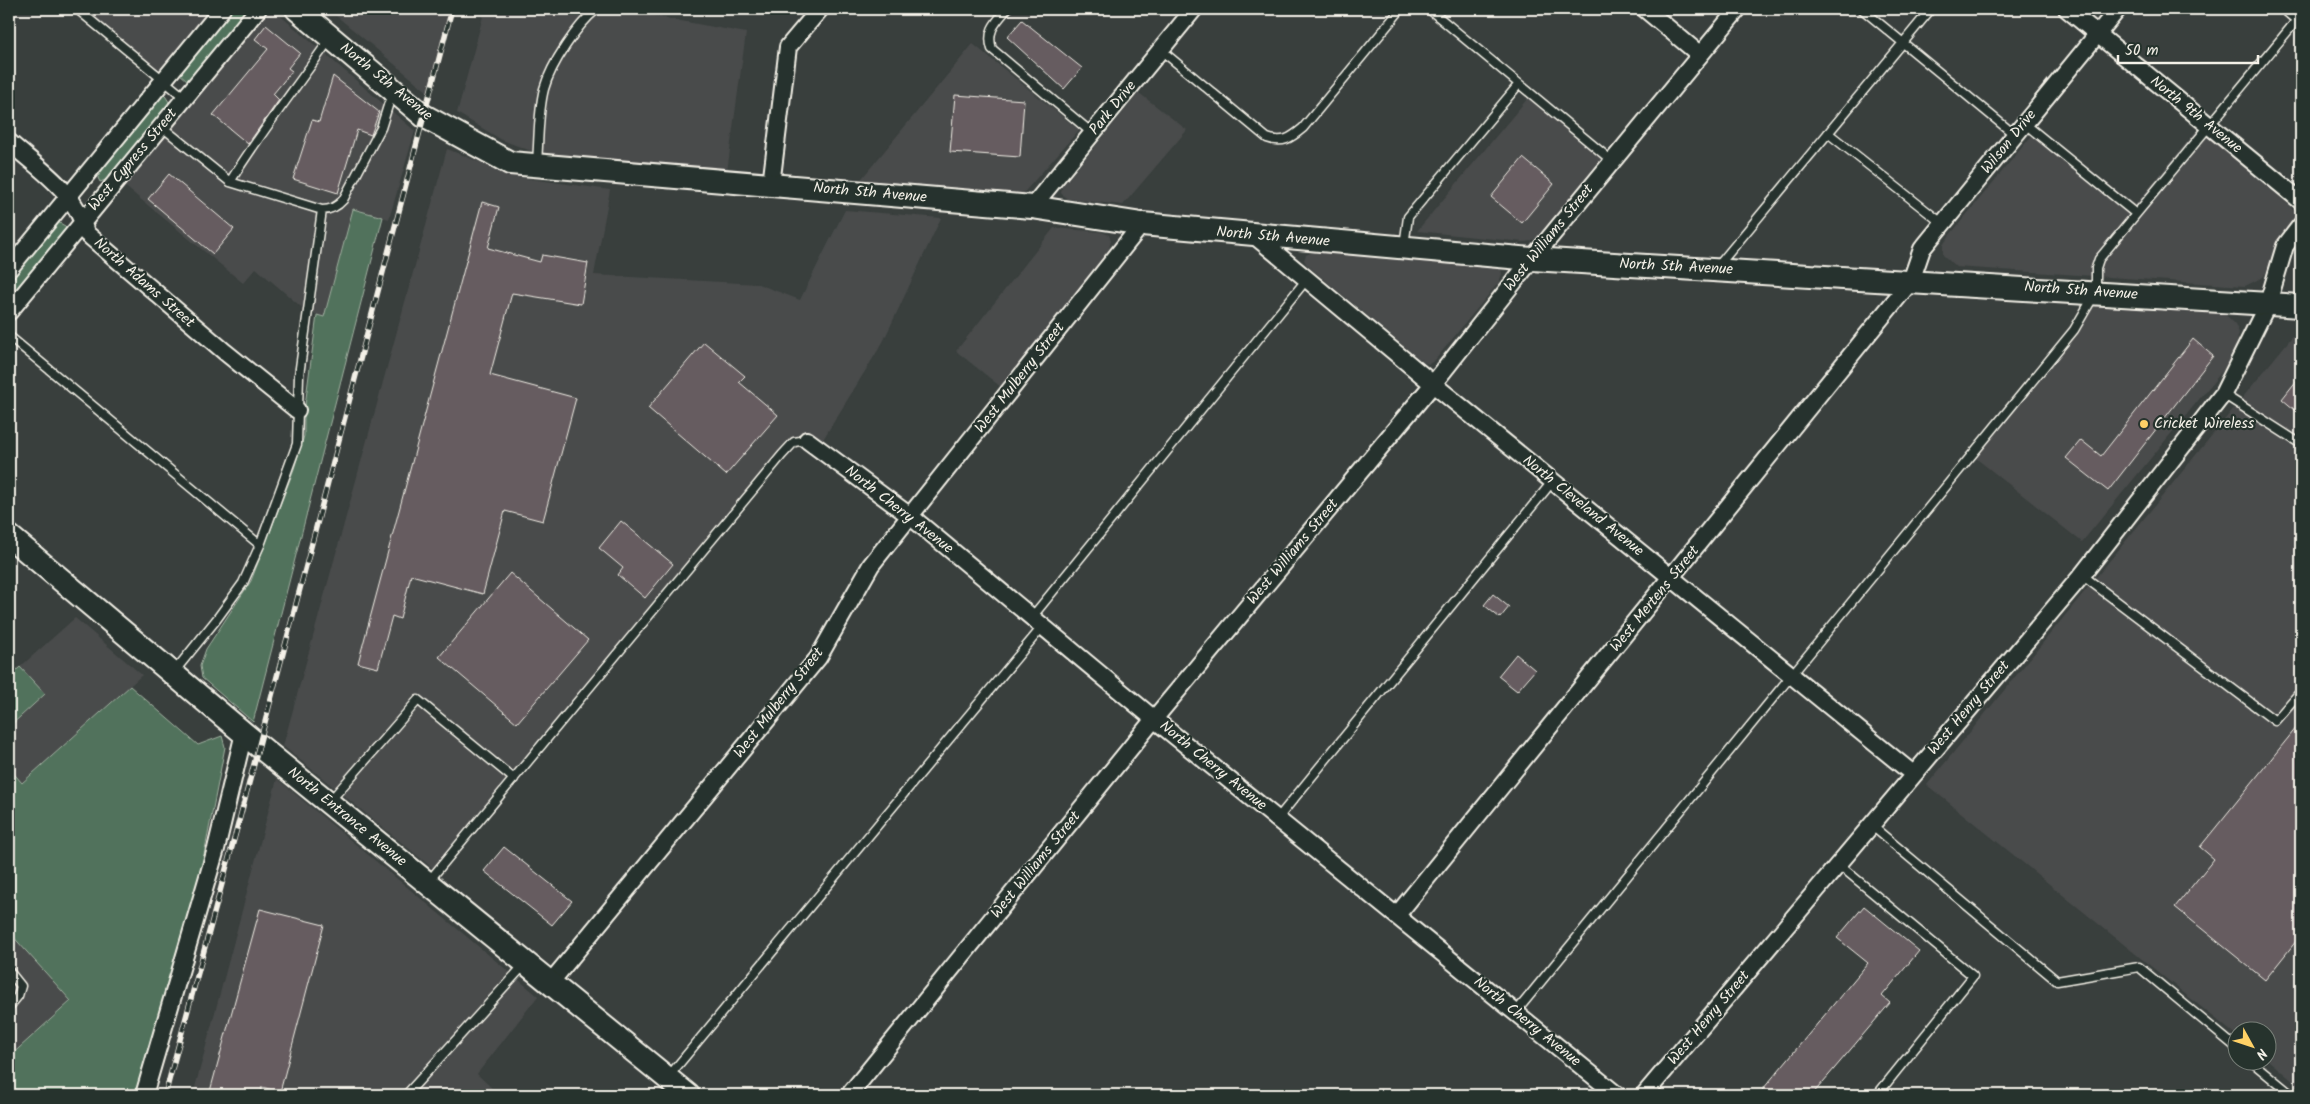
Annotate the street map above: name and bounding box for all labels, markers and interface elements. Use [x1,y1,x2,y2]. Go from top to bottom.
scale bar [2118,32,2258,64]
street label: North 5th Avenue [334,37,438,127]
text: 50 m [2125,39,2159,63]
street label: North 9th Avenue [2144,70,2248,160]
street label: Park Drive [1083,75,1143,141]
street label: West Cypress Street [83,103,184,217]
street label: Wilson Drive [1975,104,2043,180]
street label: North 5th Avenue [812,176,928,210]
street label: West Williams Street [1498,179,1600,297]
street label: North 5th Avenue [1215,220,1331,254]
street label: North Adams Street [88,232,200,334]
street label: North 5th Avenue [1619,252,1734,282]
street label: North 5th Avenue [2023,275,2139,307]
street label: West Mulberry Street [969,317,1071,439]
place label: Cricket Wireless [2154,412,2255,436]
marker: Cricket Wireless [2138,418,2150,430]
street label: North Cleveland Avenue [1517,449,1649,563]
street label: North Cherry Avenue [839,460,959,560]
street label: West Williams Street [1241,493,1345,610]
street label: West Mertens Street [1604,540,1706,658]
street label: West Mulberry Street [728,642,830,764]
street label: West Henry Street [1922,655,2016,761]
street label: North Cherry Avenue [1154,715,1272,817]
street label: North Entrance Avenue [282,761,412,873]
street label: West Williams Street [985,806,1087,924]
street label: West Henry Street [1662,965,1756,1071]
street label: North Cherry Avenue [1468,971,1586,1073]
north arrow [2228,1022,2278,1072]
text: N [2250,1043,2272,1064]

